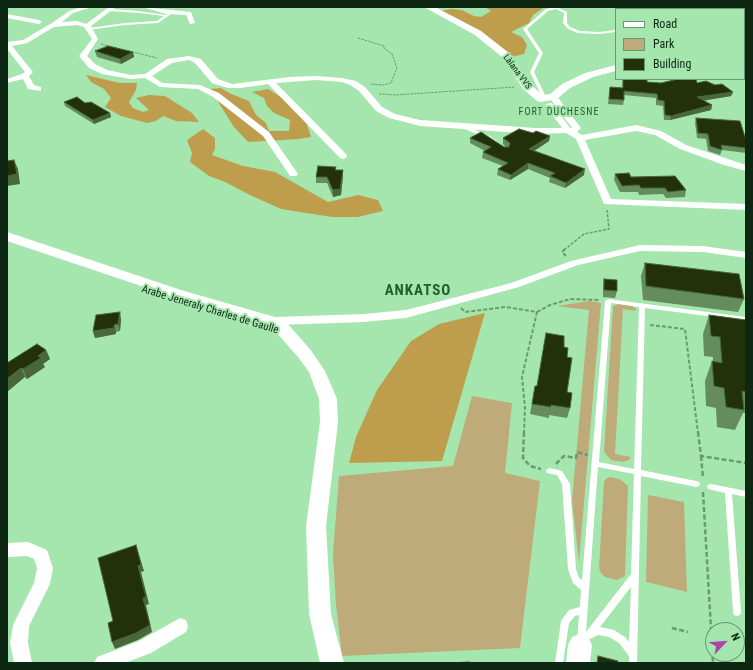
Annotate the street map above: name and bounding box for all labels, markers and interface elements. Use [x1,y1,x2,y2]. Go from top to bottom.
legend [615,8,745,80]
text: Road [653,17,677,31]
text: Park [653,37,674,51]
street label: Làlana VVS [501,53,533,91]
text: Building [653,57,691,71]
district label: FORT DUCHESNE [519,106,599,118]
district label: ANKATSO [385,282,451,300]
street label: Arabe Jeneraly Charles de Gaulle [140,283,280,337]
north arrow [705,622,745,662]
text: N [728,631,743,643]

